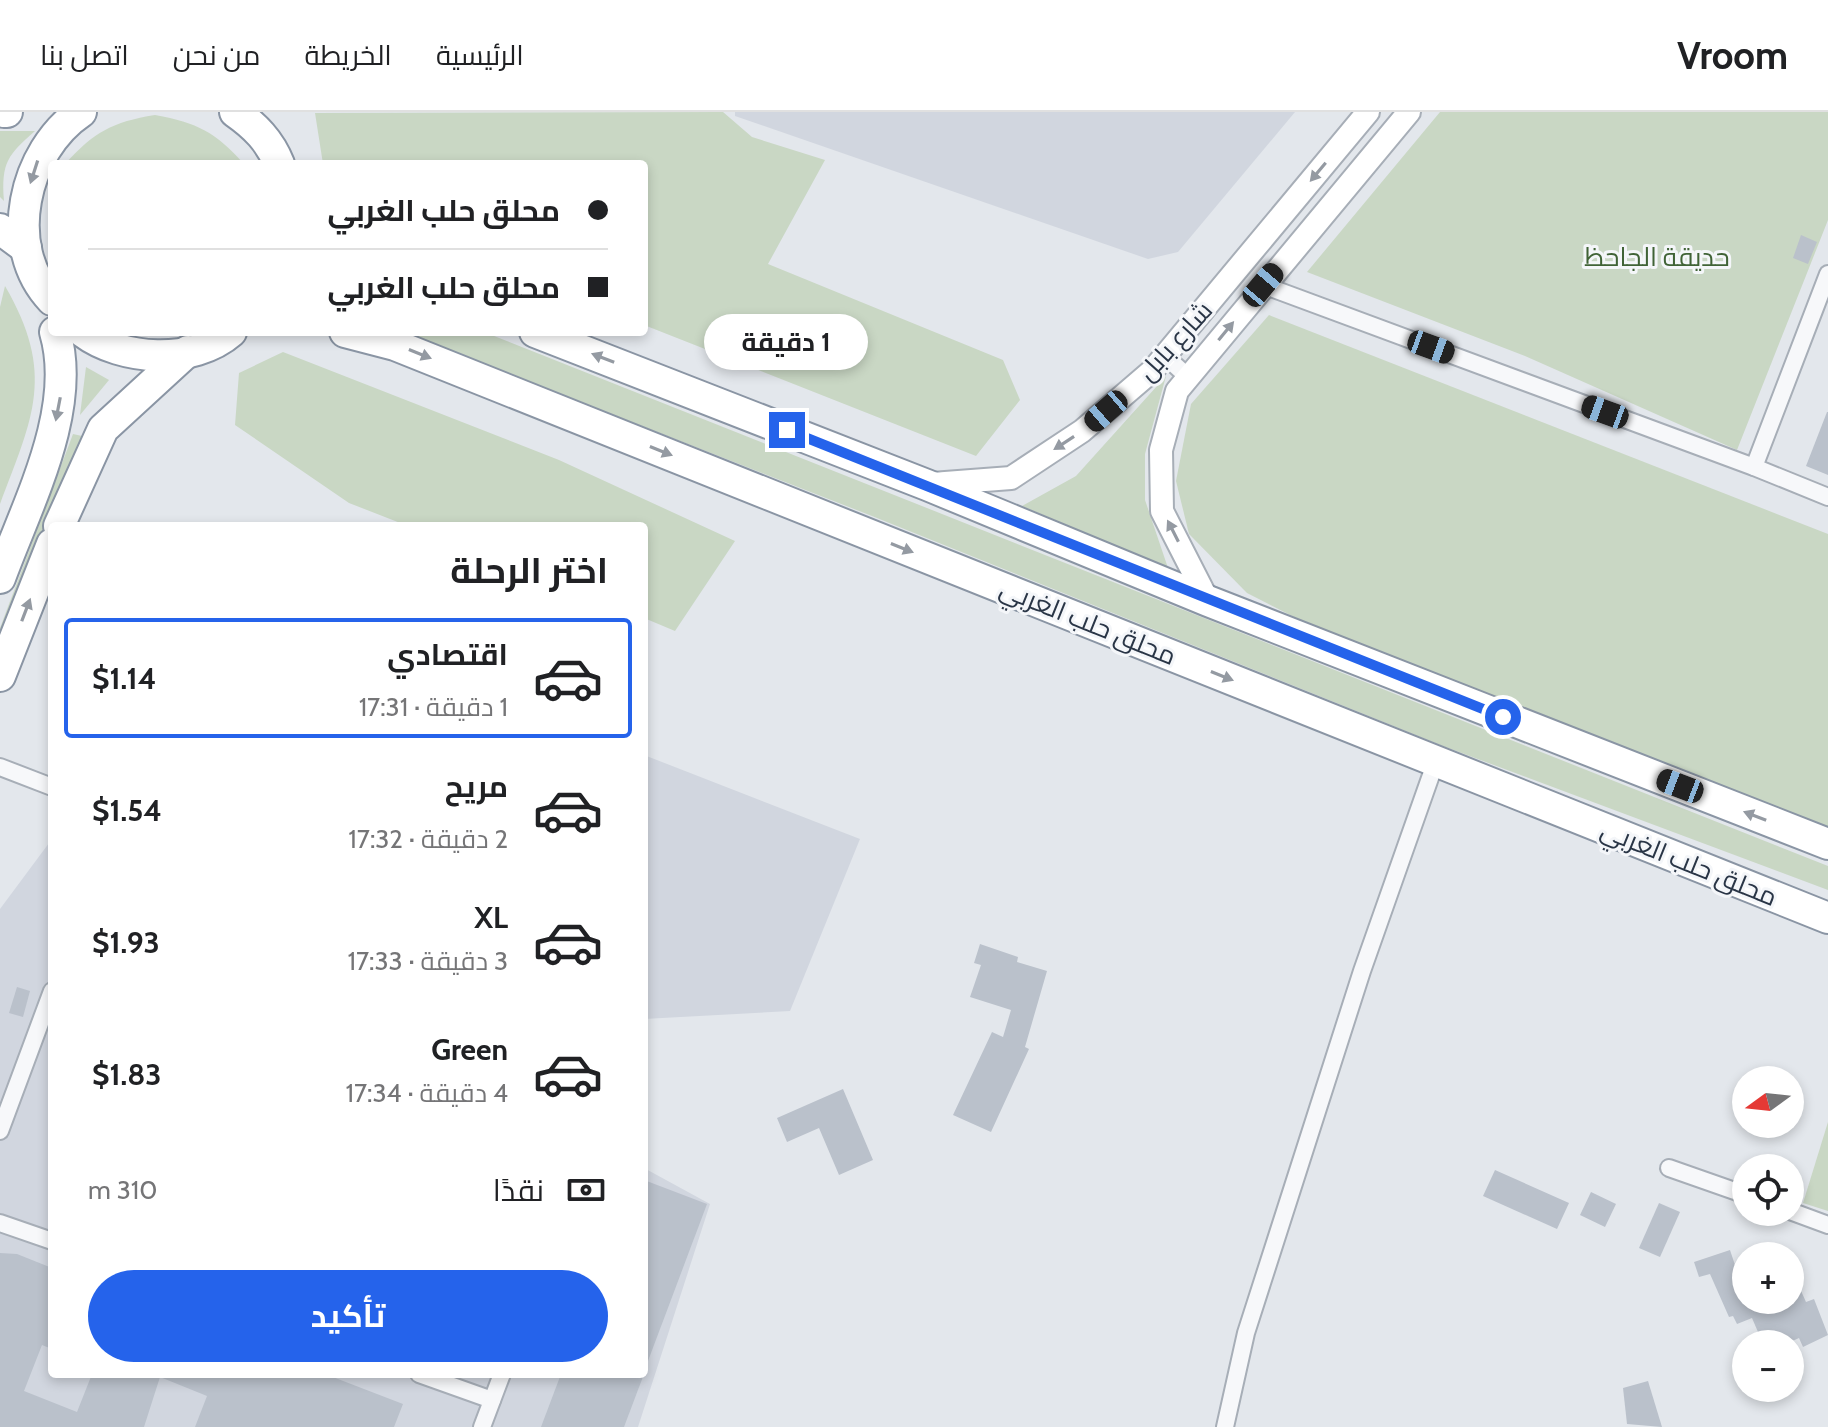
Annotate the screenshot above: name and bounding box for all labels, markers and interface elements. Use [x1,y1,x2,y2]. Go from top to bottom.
text: Vroom [1677,32,1788,79]
text: اتصل بنا [40,38,129,72]
text: من نحن [173,38,261,72]
text: الخريطة [305,38,392,72]
text: الرئيسية [436,38,524,72]
one-way arrow [27,160,39,184]
one-way arrow [1310,162,1327,182]
text: محلق حلب الغربي [327,192,560,229]
park label: حديقة الجاحظ [1584,241,1730,273]
car [1238,259,1288,311]
text: محلق حلب الغربي [327,269,560,306]
street label: شارع بابل [1131,295,1220,388]
callout: 1 دقيقة [705,314,869,370]
one-way arrow [1217,321,1233,341]
text: 1 دقيقة [742,326,830,358]
car [1404,328,1458,366]
one-way arrow [408,348,432,361]
one-way arrow [591,352,615,365]
car [1080,386,1132,436]
car [1578,393,1632,431]
one-way arrow [51,396,63,421]
route end [769,412,805,448]
one-way arrow [1053,436,1074,451]
one-way arrow [649,445,673,458]
one-way arrow [1166,520,1179,543]
one-way arrow [890,542,914,555]
text: اختر الرحلة [450,548,608,592]
street label: محلق حلب الغربي [993,572,1181,677]
one-way arrow [20,598,33,622]
text: اقتصادي [387,636,508,673]
icon: car [532,642,604,714]
text: $1.14 [92,660,156,697]
one-way arrow [1210,670,1234,683]
text: 1 دقيقة · 17:31 [359,691,508,723]
route start [1485,699,1521,735]
car [1653,766,1707,806]
text: مريح [445,768,508,805]
icon: car [532,774,604,846]
text: $1.54 [92,792,162,829]
one-way arrow [1743,809,1767,822]
street label: محلق حلب الغربي [1594,813,1782,918]
text: 2 دقيقة · 17:32 [348,823,508,855]
text: XL [474,899,508,936]
icon: car [532,906,604,978]
text: $1.93 [92,924,160,961]
text: 3 دقيقة · 17:33 [347,945,508,977]
text: Green [431,1031,508,1068]
icon: car [532,1038,604,1110]
text: $1.83 [92,1056,161,1093]
north arrow [1732,1066,1804,1138]
map controls [1732,1066,1804,1402]
text: 4 دقيقة · 17:34 [346,1077,508,1109]
button: locate [1732,1154,1804,1226]
icon: cash [564,1168,608,1212]
text: نقدًا [493,1172,544,1209]
text: 310 m [88,1174,157,1206]
button: + [1732,1242,1804,1314]
button: تأكيد [88,1270,608,1362]
button: − [1732,1330,1804,1402]

